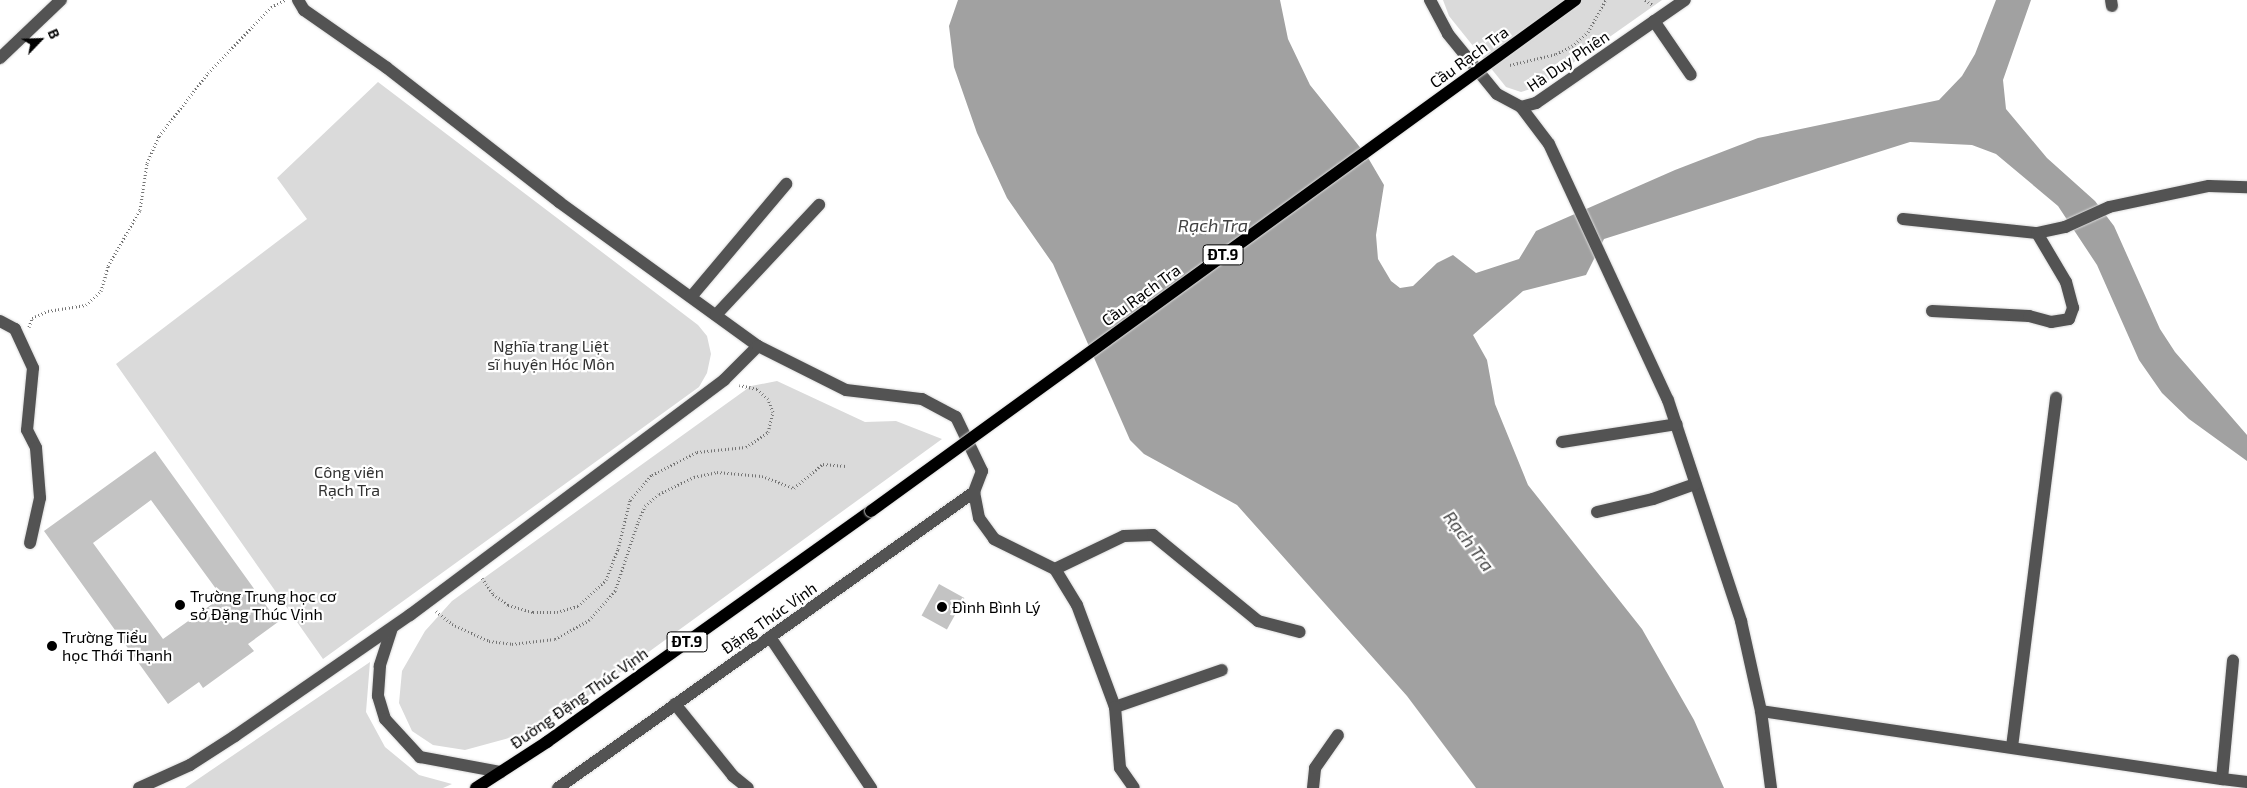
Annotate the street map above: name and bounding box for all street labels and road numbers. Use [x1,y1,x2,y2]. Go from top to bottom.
street label: Cầu Rạch Tra [1426,22,1512,92]
street label: Hà Duy Phiên [1523,26,1613,96]
road number: ĐT.9 [1202,242,1244,268]
street label: Cầu Rạch Tra [1098,260,1184,330]
street label: Đặng Thúc Vịnh [717,578,821,658]
road number: ĐT.9 [666,630,708,654]
street label: Đường Đặng Thúc Vịnh [506,643,652,753]

